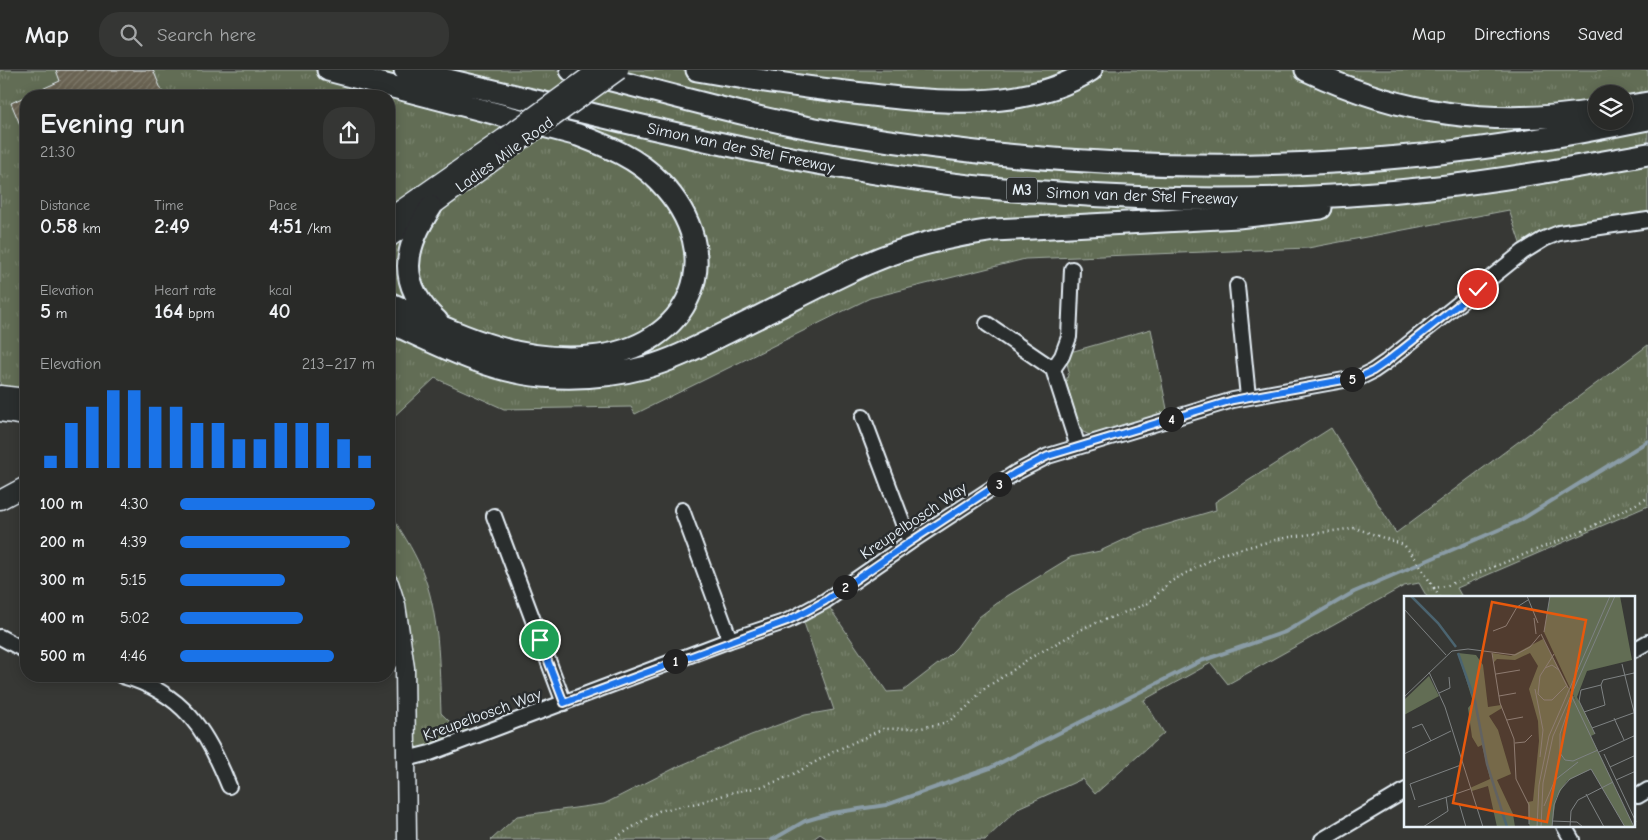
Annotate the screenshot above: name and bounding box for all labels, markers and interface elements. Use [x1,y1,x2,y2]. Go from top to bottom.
search box [99,12,449,57]
text: Map [25,21,69,49]
icon: search [117,21,145,49]
text: Search here [157,24,256,46]
text: Map [1412,24,1446,45]
text: Directions [1474,24,1550,45]
text: Saved [1578,24,1623,45]
map controls [1588,85,1633,130]
button: layers [1588,85,1633,130]
button: share [323,107,375,159]
text: Evening run [40,108,185,140]
street label: Ladies Mile Road [452,113,557,196]
street label: Simon van der Stel Freeway [645,119,837,177]
text: 21:30 [40,143,75,161]
road number: M3 [1007,178,1037,202]
street label: Simon van der Stel Freeway [1046,184,1239,208]
text: Distance [40,197,90,214]
text: Time [154,197,183,214]
text: Pace [269,197,297,214]
text: 0.58 [40,214,78,238]
text: 2:49 [154,214,190,238]
text: 4:51 [269,214,302,238]
text: km [78,220,101,237]
text: /km [302,220,331,237]
pin [1457,268,1499,310]
icon: check [1464,275,1492,303]
text: Elevation [40,282,94,299]
text: Heart rate [154,282,216,299]
text: kcal [269,282,292,299]
text: 5 [40,299,51,323]
text: 164 [154,299,183,323]
text: 40 [269,299,291,323]
text: m [51,305,67,322]
text: bpm [183,305,215,322]
text: Elevation [40,355,101,373]
text: 213–217 m [302,355,375,373]
pin: 5 [1340,366,1364,392]
text: 5 [1349,371,1356,388]
pin: 4 [1158,406,1184,432]
text: 4 [1168,411,1175,428]
pin: 3 [986,472,1012,496]
text: 3 [996,476,1003,493]
street label: Kreupelbosch Way [857,478,971,563]
text: 100 m [40,495,83,513]
text: 4:30 [120,495,148,513]
text: 200 m [40,533,85,551]
text: 4:39 [120,533,147,551]
text: 300 m [40,571,85,589]
text: 5:15 [120,571,147,589]
pin: 2 [832,574,858,600]
text: 2 [842,579,849,596]
inset map [1404,596,1636,828]
text: 400 m [40,609,84,627]
text: 5:02 [120,609,150,627]
pin [519,619,561,661]
icon: arrive [526,626,554,654]
text: 500 m [40,647,85,665]
text: 4:46 [120,647,147,665]
pin: 1 [662,648,688,674]
text: 1 [673,653,678,670]
street label: Kreupelbosch Way [421,685,545,745]

